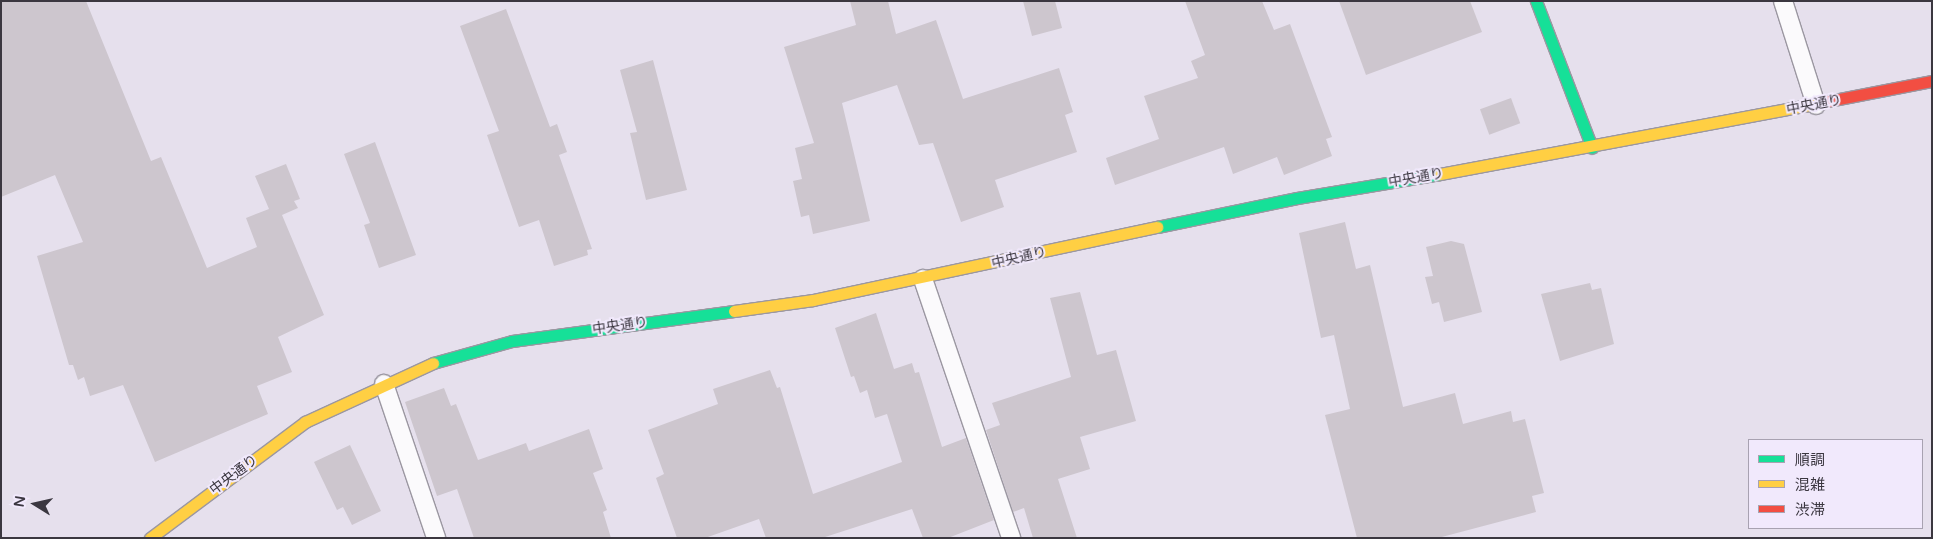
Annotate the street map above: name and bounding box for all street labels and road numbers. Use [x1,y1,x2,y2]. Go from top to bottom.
street label: 中央通り [1785,91,1843,119]
street label: 中央通り [1387,165,1445,191]
street label: 中央通り [990,244,1048,272]
street label: 中央通り [591,314,649,338]
street label: 中央通り [207,451,261,499]

